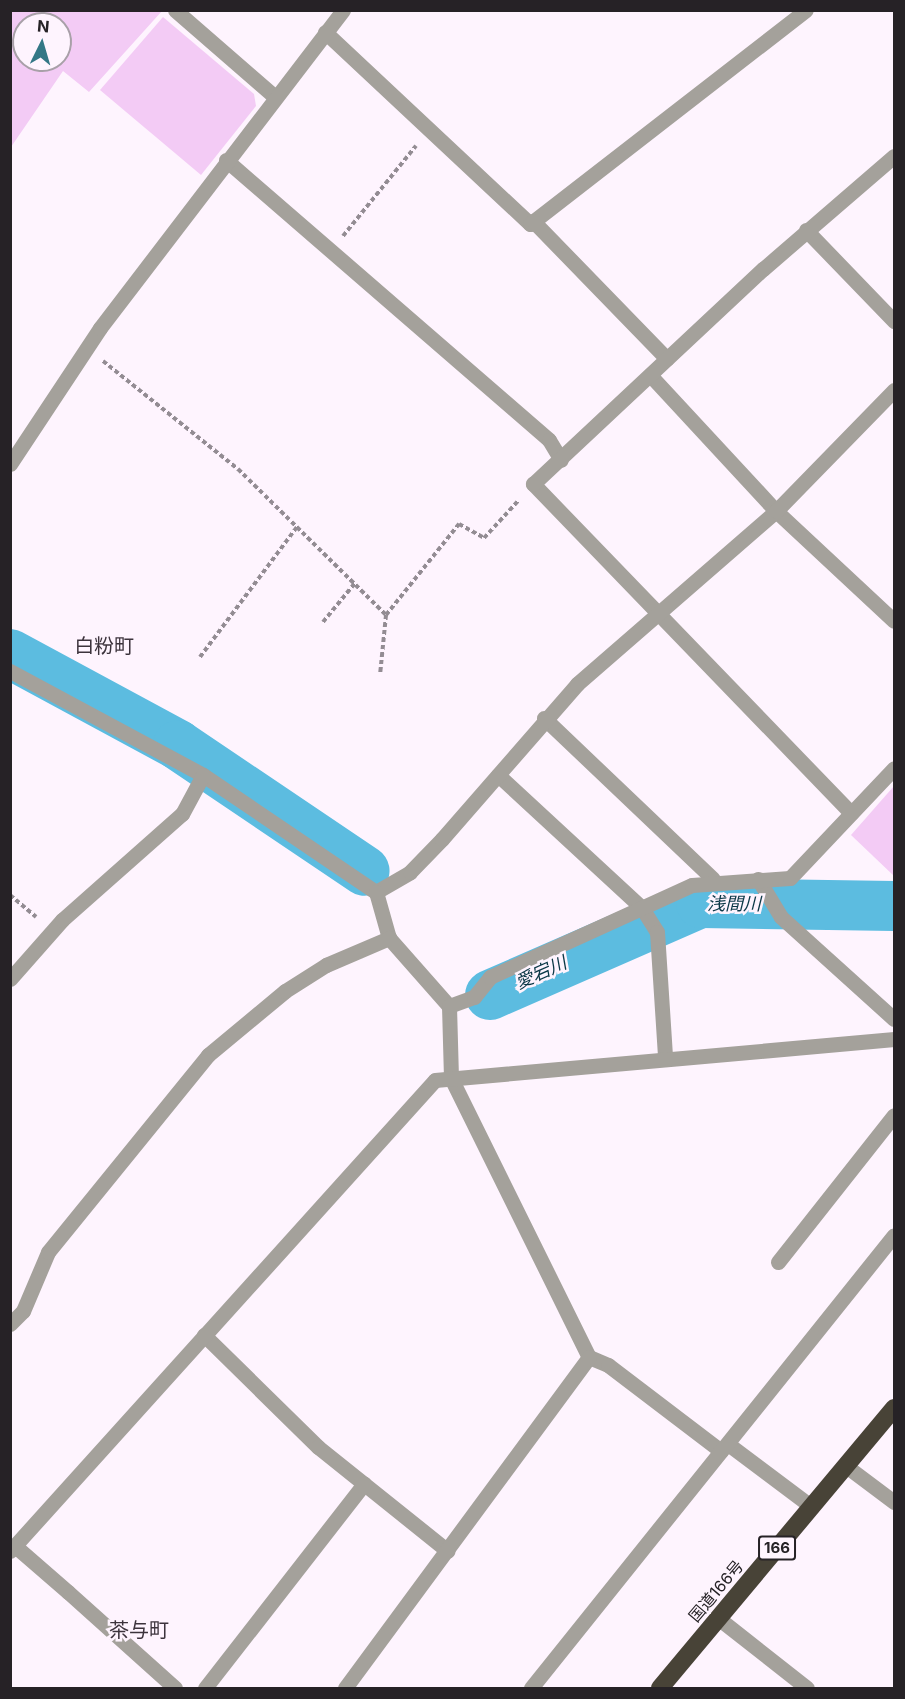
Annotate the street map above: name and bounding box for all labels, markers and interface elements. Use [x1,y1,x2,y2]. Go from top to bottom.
north arrow [12,12,72,72]
text: N [36,16,50,37]
district label: 白粉町 [74,634,134,658]
water label: 浅間川 [707,893,761,915]
water label: 愛宕川 [512,952,570,994]
road number: 166 [758,1536,796,1560]
street label: 国道166号 [685,1556,747,1626]
district label: 茶与町 [109,1618,169,1642]

